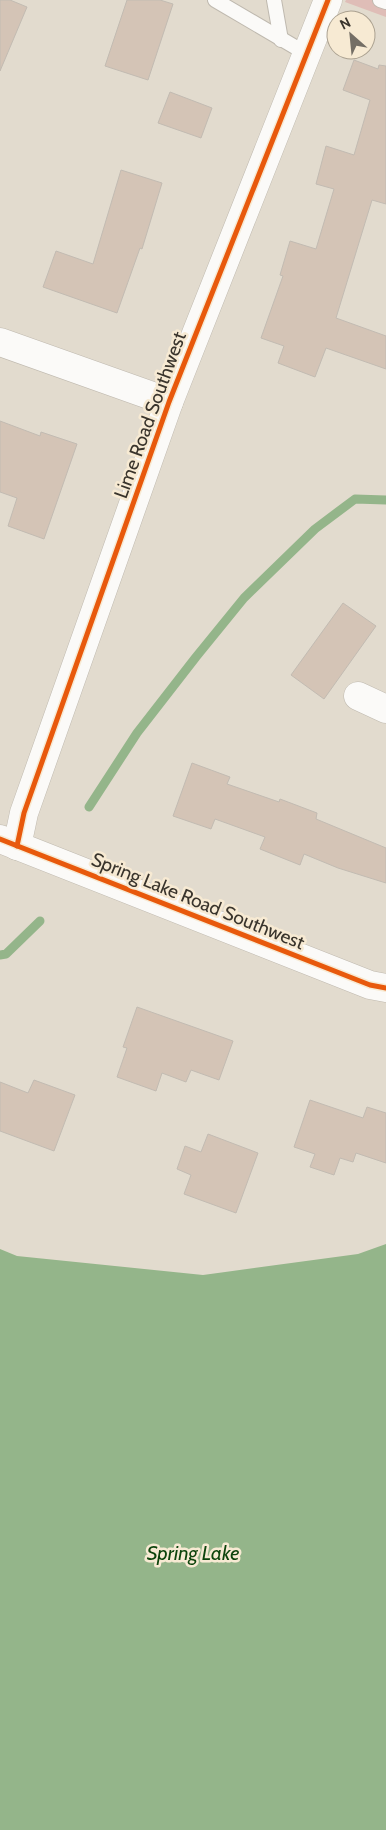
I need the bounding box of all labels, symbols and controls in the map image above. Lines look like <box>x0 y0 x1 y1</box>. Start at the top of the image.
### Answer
north arrow <box>326 10 376 60</box>
text: N <box>337 13 354 34</box>
street label: Lime Road Southwest <box>109 328 191 501</box>
street label: Spring Lake Road Southwest <box>88 848 309 955</box>
water label: Spring Lake <box>147 1541 239 1565</box>

